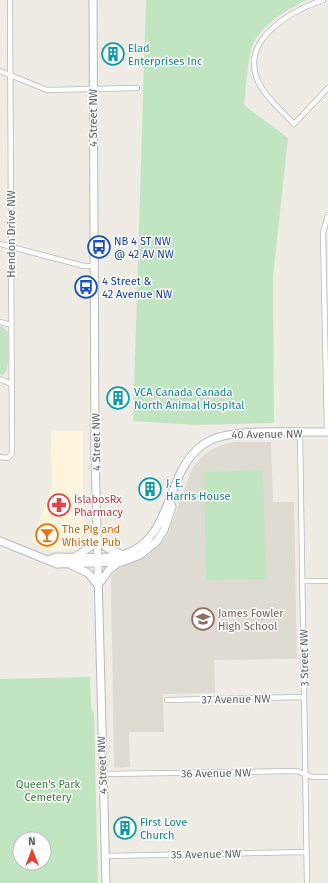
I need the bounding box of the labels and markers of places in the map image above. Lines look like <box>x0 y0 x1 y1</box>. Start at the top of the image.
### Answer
building icon: Elad Enterprises Inc <box>100 41 126 67</box>
place label: Elad Enterprises Inc <box>128 42 202 68</box>
bus stop icon: NB 4 ST NW @ 42 AV NW <box>86 234 112 260</box>
place label: NB 4 ST NW @ 42 AV NW <box>114 235 174 261</box>
bus stop icon: 4 Street & 42 Avenue NW <box>73 274 99 300</box>
place label: 4 Street & 42 Avenue NW <box>102 275 172 301</box>
building icon: VCA Canada Canada North Animal Hospital <box>105 385 131 411</box>
place label: VCA Canada Canada North Animal Hospital <box>134 386 244 412</box>
building icon: J. E. Harris House <box>137 476 163 502</box>
place label: J. E. Harris House <box>166 477 231 503</box>
pharmacy icon: IslabosRx Pharmacy <box>46 492 72 518</box>
place label: IslabosRx Pharmacy <box>74 493 124 519</box>
bar icon: The Pig and Whistle Pub <box>34 522 60 548</box>
place label: The Pig and Whistle Pub <box>62 523 121 549</box>
school or university icon: James Fowler High School <box>190 606 216 632</box>
place label: James Fowler High School <box>218 607 284 633</box>
building icon: First Love Church <box>112 815 138 841</box>
place label: First Love Church <box>140 816 187 842</box>

